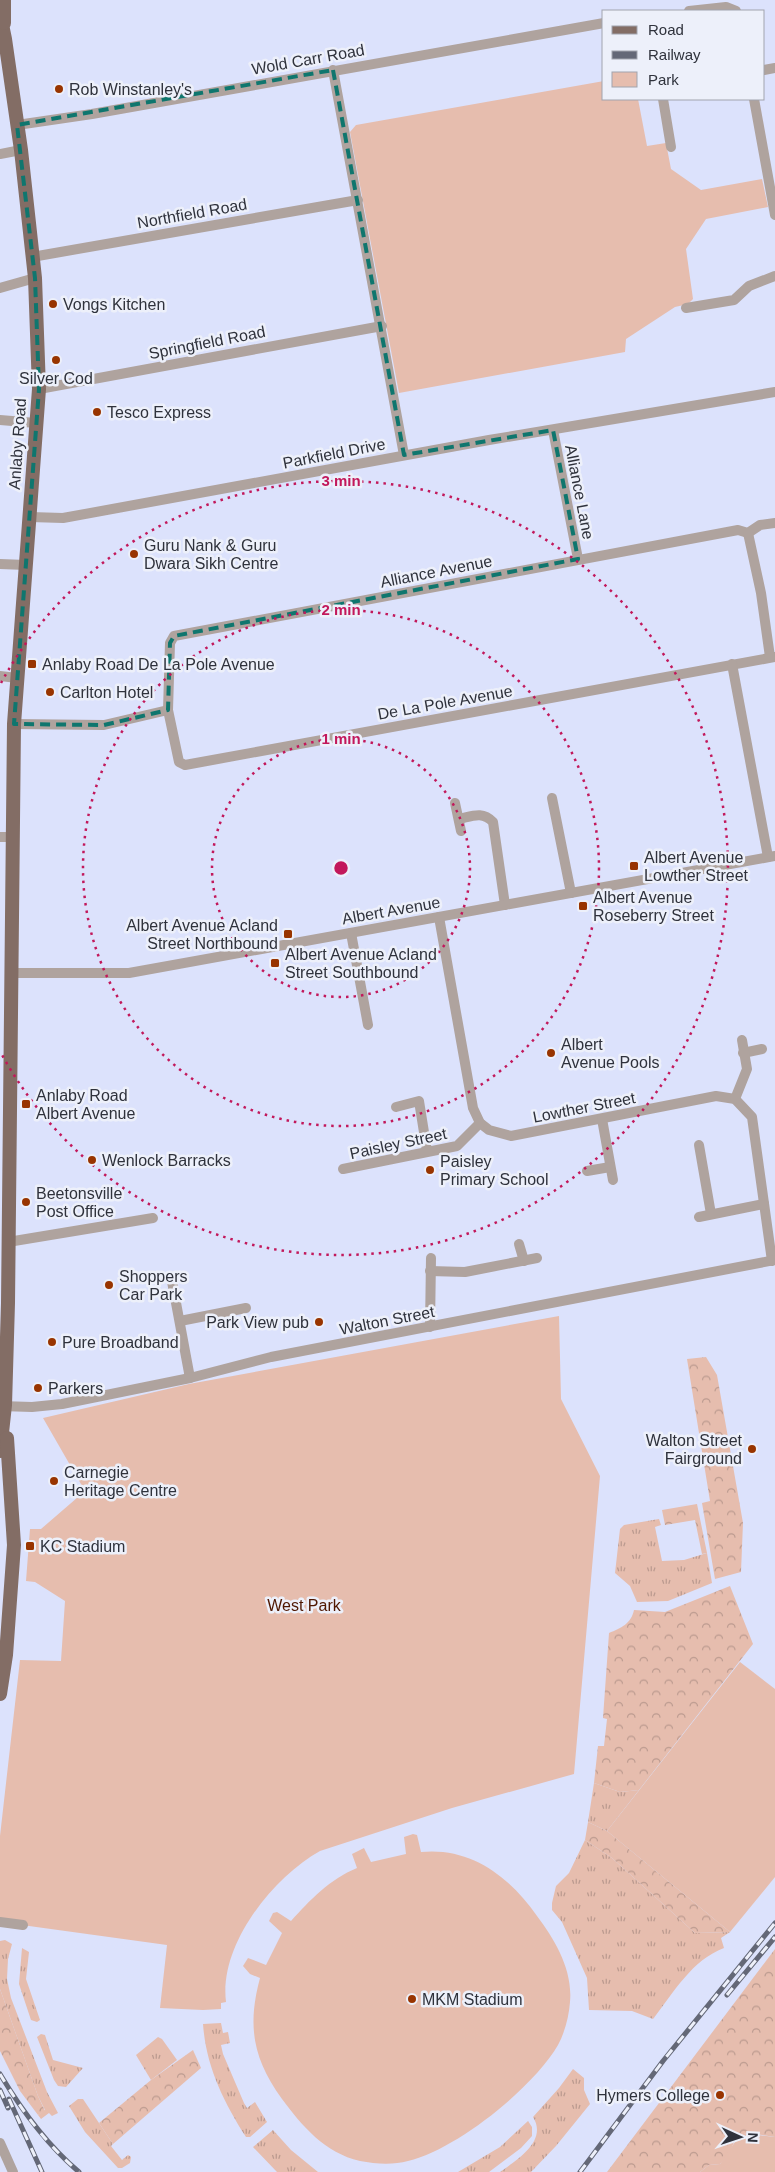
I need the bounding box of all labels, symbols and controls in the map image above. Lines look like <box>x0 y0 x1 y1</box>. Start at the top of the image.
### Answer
legend <box>602 10 765 100</box>
text: Road <box>648 21 684 38</box>
street label: Wold Carr Road <box>250 41 366 78</box>
text: Railway <box>648 46 701 63</box>
text: Park <box>648 71 679 88</box>
place label: Rob Winstanley's <box>69 81 192 98</box>
marker: Rob Winstanley's <box>53 83 65 95</box>
street label: Northfield Road <box>136 195 248 232</box>
place label: Vongs Kitchen <box>63 296 165 313</box>
marker: Vongs Kitchen <box>47 298 59 310</box>
street label: Springfield Road <box>147 323 267 362</box>
marker: Silver Cod <box>50 354 62 366</box>
place label: Silver Cod <box>19 370 93 387</box>
street label: Anlaby Road <box>6 398 29 490</box>
place label: Tesco Express <box>107 404 211 421</box>
marker: Tesco Express <box>91 406 103 418</box>
street label: Parkfield Drive <box>281 435 387 472</box>
street label: Alliance Lane <box>562 443 597 541</box>
text: 3 min <box>321 472 361 489</box>
place label: Guru Nank & Guru Dwara Sikh Centre <box>144 537 278 572</box>
marker: Guru Nank & Guru Dwara Sikh Centre <box>128 548 140 560</box>
street label: Alliance Avenue <box>379 552 494 591</box>
text: 2 min <box>321 601 361 618</box>
place label: Anlaby Road De La Pole Avenue <box>42 656 275 673</box>
marker: Anlaby Road De La Pole Avenue <box>26 658 38 670</box>
street label: De La Pole Avenue <box>376 682 514 723</box>
place label: Carlton Hotel <box>60 684 153 701</box>
marker: Carlton Hotel <box>44 686 56 698</box>
text: 1 min <box>321 730 361 747</box>
place label: Albert Avenue Lowther Street <box>644 849 749 884</box>
centre of rings <box>332 859 350 877</box>
marker: Albert Avenue Lowther Street <box>628 860 640 872</box>
place label: Albert Avenue Roseberry Street <box>593 889 714 924</box>
street label: Albert Avenue <box>341 893 442 927</box>
marker: Albert Avenue Roseberry Street <box>577 900 589 912</box>
place label: Albert Avenue Acland Street Northbound <box>126 917 278 952</box>
marker: Albert Avenue Acland Street Northbound <box>282 928 294 940</box>
place label: Albert Avenue Acland Street Southbound <box>285 946 437 981</box>
marker: Albert Avenue Acland Street Southbound <box>269 957 281 969</box>
place label: Albert Avenue Pools <box>561 1036 659 1071</box>
marker: Albert Avenue Pools <box>545 1047 557 1059</box>
place label: Anlaby Road Albert Avenue <box>36 1087 135 1122</box>
street label: Lowther Street <box>531 1089 637 1126</box>
marker: Anlaby Road Albert Avenue <box>20 1098 32 1110</box>
street label: Paisley Street <box>348 1125 449 1162</box>
place label: Wenlock Barracks <box>102 1152 231 1169</box>
place label: Paisley Primary School <box>440 1153 548 1188</box>
marker: Wenlock Barracks <box>86 1154 98 1166</box>
marker: Paisley Primary School <box>424 1164 436 1176</box>
place label: Beetonsville Post Office <box>36 1185 122 1220</box>
marker: Beetonsville Post Office <box>20 1196 32 1208</box>
place label: Shoppers Car Park <box>119 1268 188 1303</box>
marker: Shoppers Car Park <box>103 1279 115 1291</box>
street label: Walton Street <box>338 1303 437 1338</box>
place label: Park View pub <box>206 1314 309 1331</box>
marker: Park View pub <box>313 1316 325 1328</box>
place label: Pure Broadband <box>62 1334 179 1351</box>
marker: Pure Broadband <box>46 1336 58 1348</box>
place label: Parkers <box>48 1380 103 1397</box>
marker: Parkers <box>32 1382 44 1394</box>
place label: Walton Street Fairground <box>646 1432 743 1467</box>
marker: Walton Street Fairground <box>746 1443 758 1455</box>
place label: Carnegie Heritage Centre <box>64 1464 177 1499</box>
marker: Carnegie Heritage Centre <box>48 1475 60 1487</box>
place label: KC Stadium <box>40 1538 125 1555</box>
marker: KC Stadium <box>24 1540 36 1552</box>
park label: West Park <box>267 1597 342 1614</box>
place label: MKM Stadium <box>422 1991 522 2008</box>
marker: MKM Stadium <box>406 1993 418 2005</box>
place label: Hymers College <box>596 2087 710 2104</box>
marker: Hymers College <box>714 2089 726 2101</box>
north arrow <box>715 2112 765 2162</box>
text: N <box>745 2132 761 2143</box>

